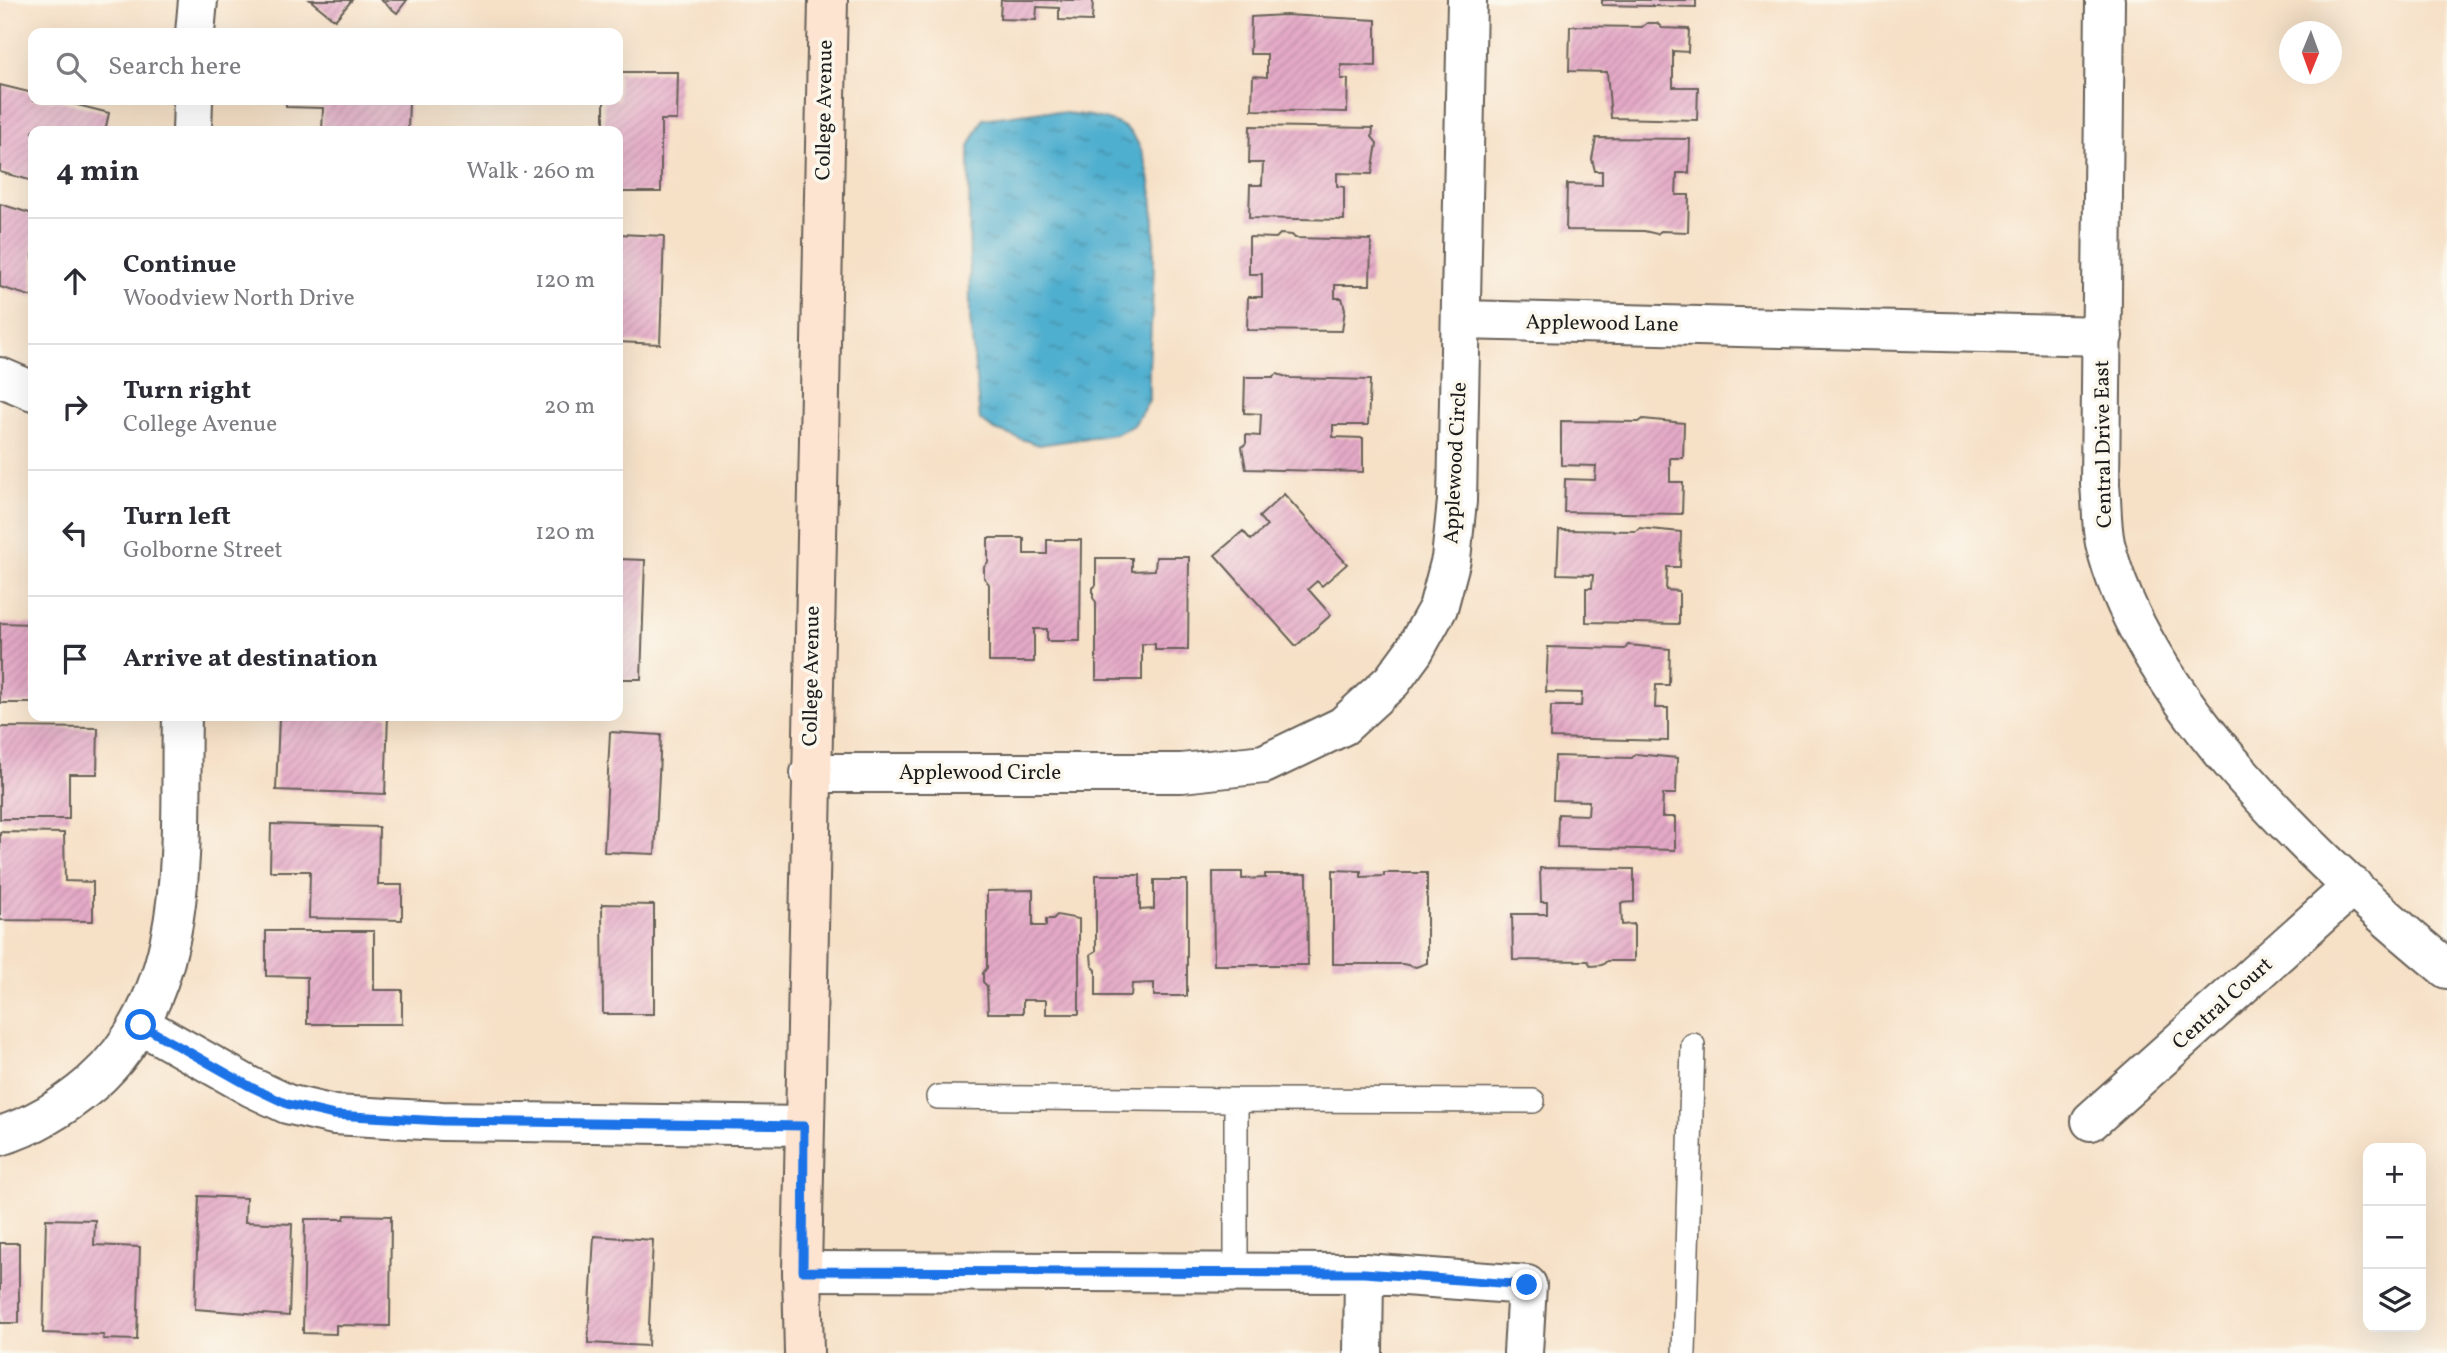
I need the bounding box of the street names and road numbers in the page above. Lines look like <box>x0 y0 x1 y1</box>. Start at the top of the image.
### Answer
street label: College Avenue <box>809 39 841 181</box>
street label: Applewood Lane <box>1525 308 1679 340</box>
street label: Central Drive East <box>2088 360 2120 528</box>
street label: Applewood Circle <box>1437 381 1475 545</box>
street label: College Avenue <box>796 605 828 747</box>
street label: Applewood Circle <box>899 759 1061 788</box>
street label: Central Court <box>2166 951 2280 1057</box>

